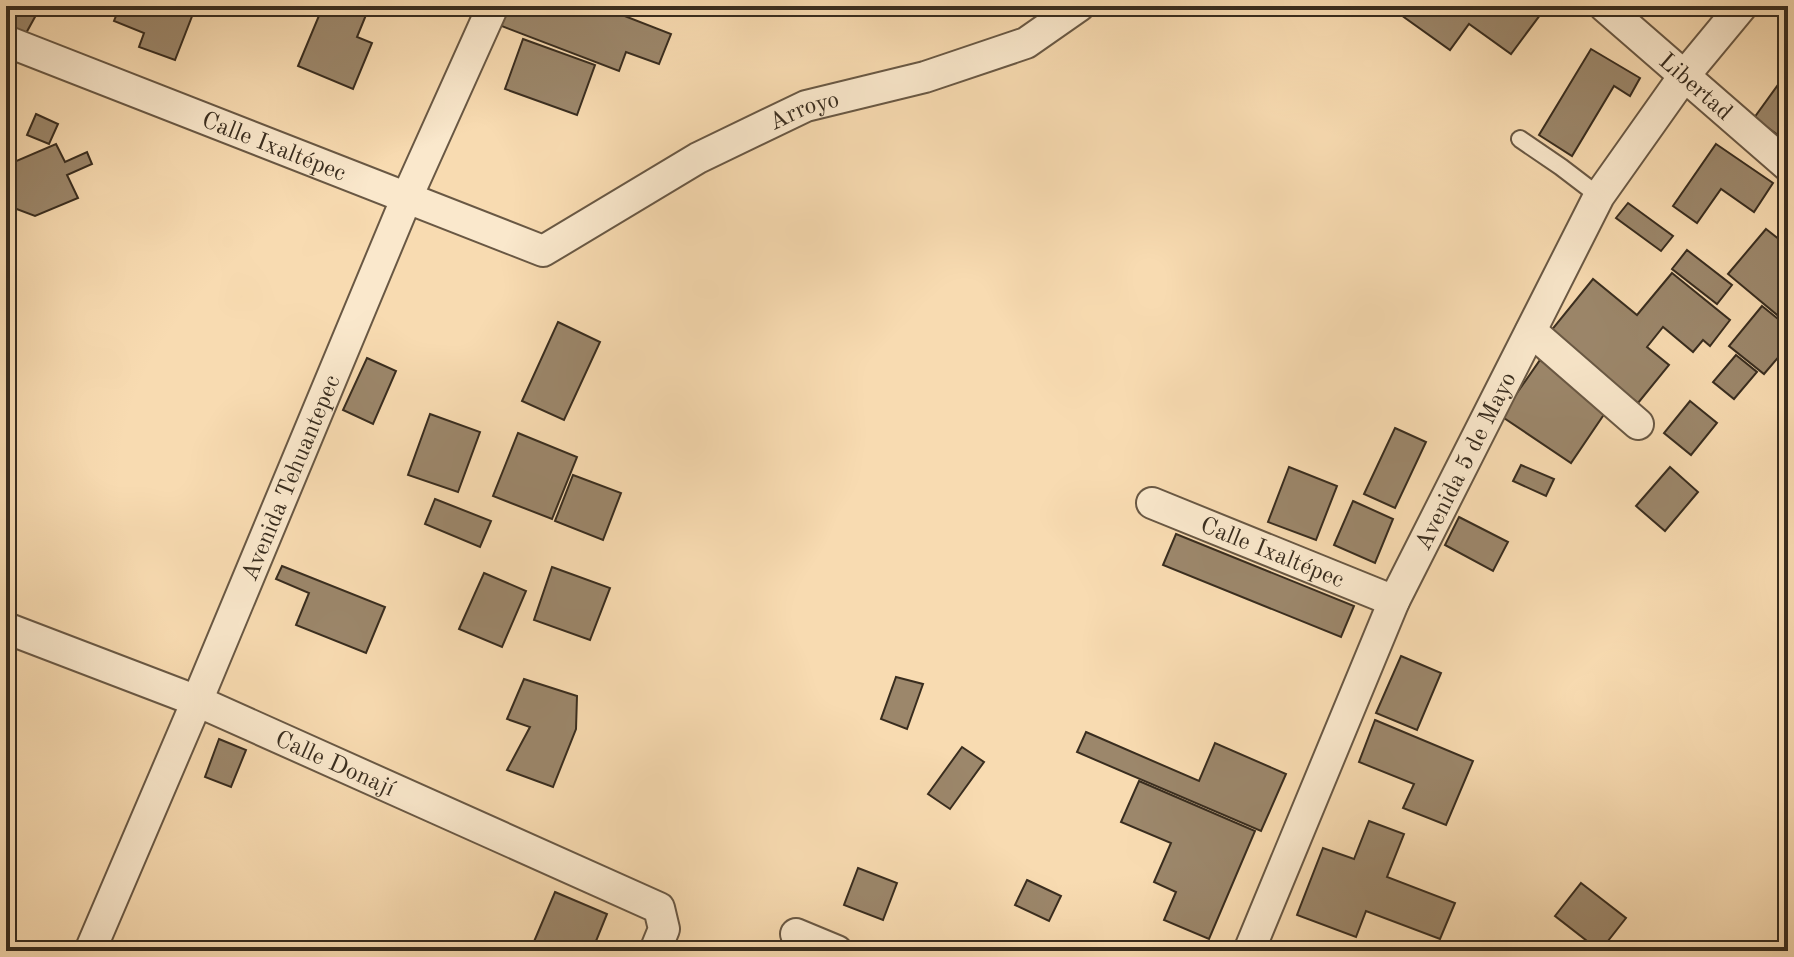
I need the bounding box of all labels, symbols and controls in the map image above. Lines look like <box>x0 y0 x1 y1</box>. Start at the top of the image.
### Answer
street label: Libertad <box>1653 49 1736 126</box>
street label: Arroyo <box>766 88 842 136</box>
street label: Calle Ixaltépec <box>198 109 349 187</box>
street label: Avenida 5 de Mayo <box>1412 369 1522 555</box>
street label: Avenida Tehuantepec <box>238 372 345 585</box>
street label: Calle Ixaltépec <box>1197 514 1347 593</box>
street label: Calle Donají <box>271 728 398 802</box>

